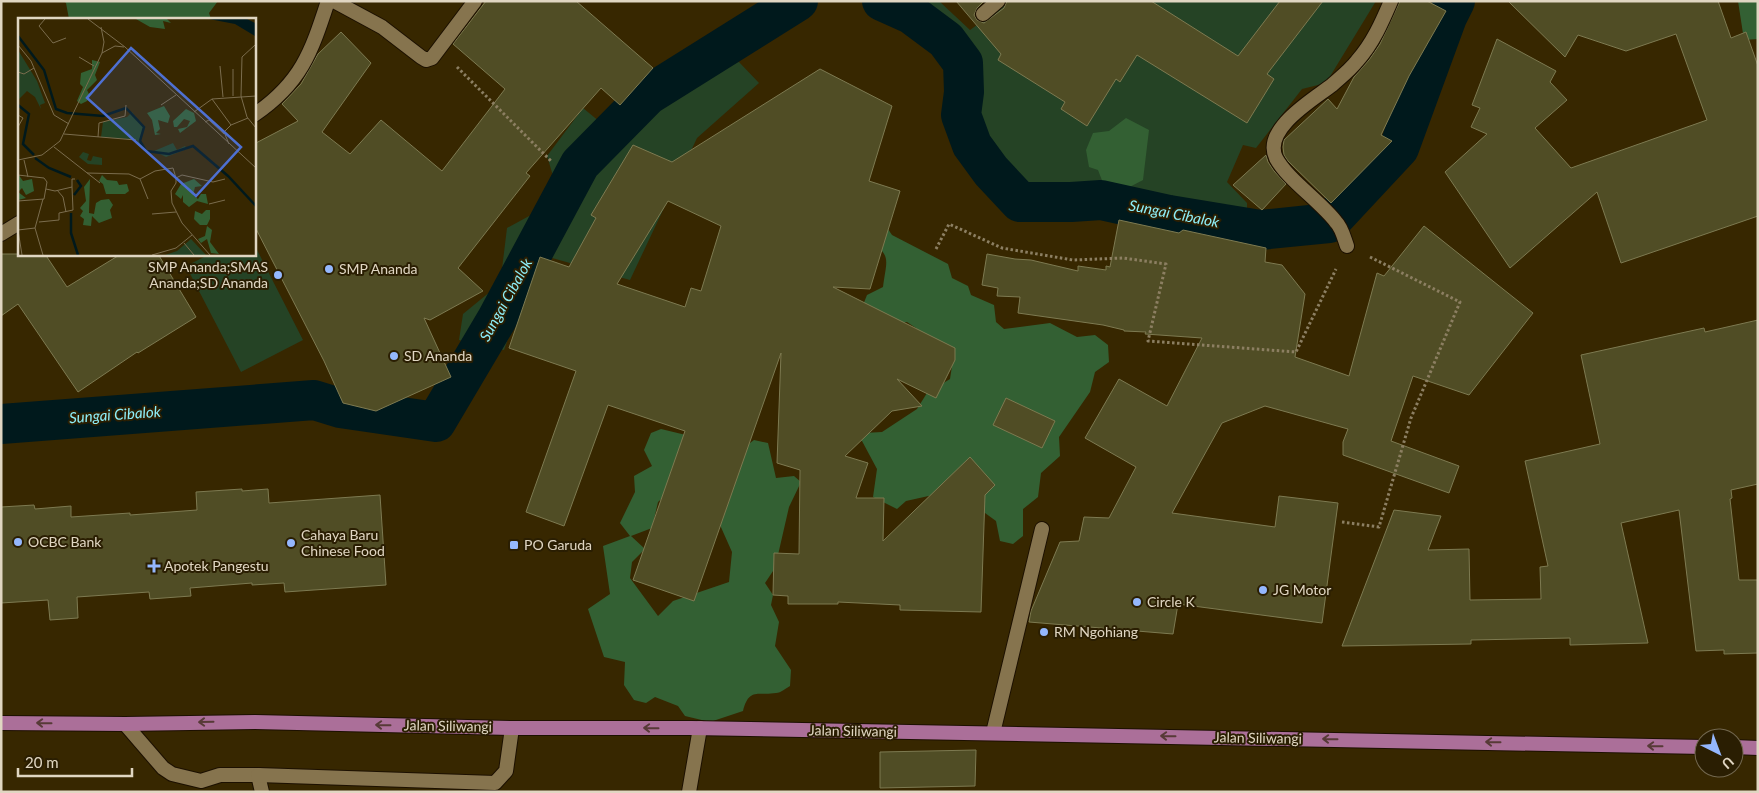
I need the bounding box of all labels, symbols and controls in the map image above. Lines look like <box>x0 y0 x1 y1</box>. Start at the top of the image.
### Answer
inset map <box>18 18 255 255</box>
water label: Sungai Cibalok <box>1127 195 1222 231</box>
water label: Sungai Cibalok <box>475 254 536 344</box>
place label: SMP Ananda;SMAS Ananda;SD Ananda <box>148 258 268 291</box>
place label: SMP Ananda <box>339 260 418 277</box>
marker: SMP Ananda <box>323 263 335 275</box>
marker: SMP Ananda;SMAS Ananda;SD Ananda <box>272 269 284 281</box>
place label: SD Ananda <box>404 347 472 364</box>
marker: SD Ananda <box>388 350 400 362</box>
water label: Sungai Cibalok <box>69 402 162 426</box>
place label: Cahaya Baru Chinese Food <box>301 526 385 559</box>
place label: OCBC Bank <box>28 533 102 550</box>
marker: OCBC Bank <box>12 536 24 548</box>
place label: PO Garuda <box>524 536 592 553</box>
marker: Cahaya Baru Chinese Food <box>285 537 297 549</box>
marker: PO Garuda <box>508 539 520 551</box>
place label: Apotek Pangestu <box>164 557 269 574</box>
marker: Apotek Pangestu <box>148 560 160 572</box>
place label: JG Motor <box>1273 581 1331 598</box>
marker: JG Motor <box>1257 584 1269 596</box>
place label: Circle K <box>1147 593 1195 610</box>
marker: Circle K <box>1131 596 1143 608</box>
place label: RM Ngohiang <box>1054 623 1138 640</box>
marker: RM Ngohiang <box>1038 626 1050 638</box>
street label: Jalan Siliwangi <box>404 716 492 735</box>
one-way arrow <box>36 718 52 728</box>
one-way arrow <box>199 718 215 727</box>
one-way arrow <box>376 720 392 729</box>
street label: Jalan Siliwangi <box>809 721 897 740</box>
one-way arrow <box>643 723 660 733</box>
street label: Jalan Siliwangi <box>1214 728 1302 747</box>
north arrow <box>1694 728 1744 778</box>
one-way arrow <box>1160 732 1176 741</box>
one-way arrow <box>1323 735 1339 744</box>
one-way arrow <box>1485 737 1502 747</box>
one-way arrow <box>1648 741 1664 750</box>
scale bar <box>18 746 131 778</box>
text: 20 m <box>25 753 59 771</box>
text: U <box>1718 753 1738 773</box>

